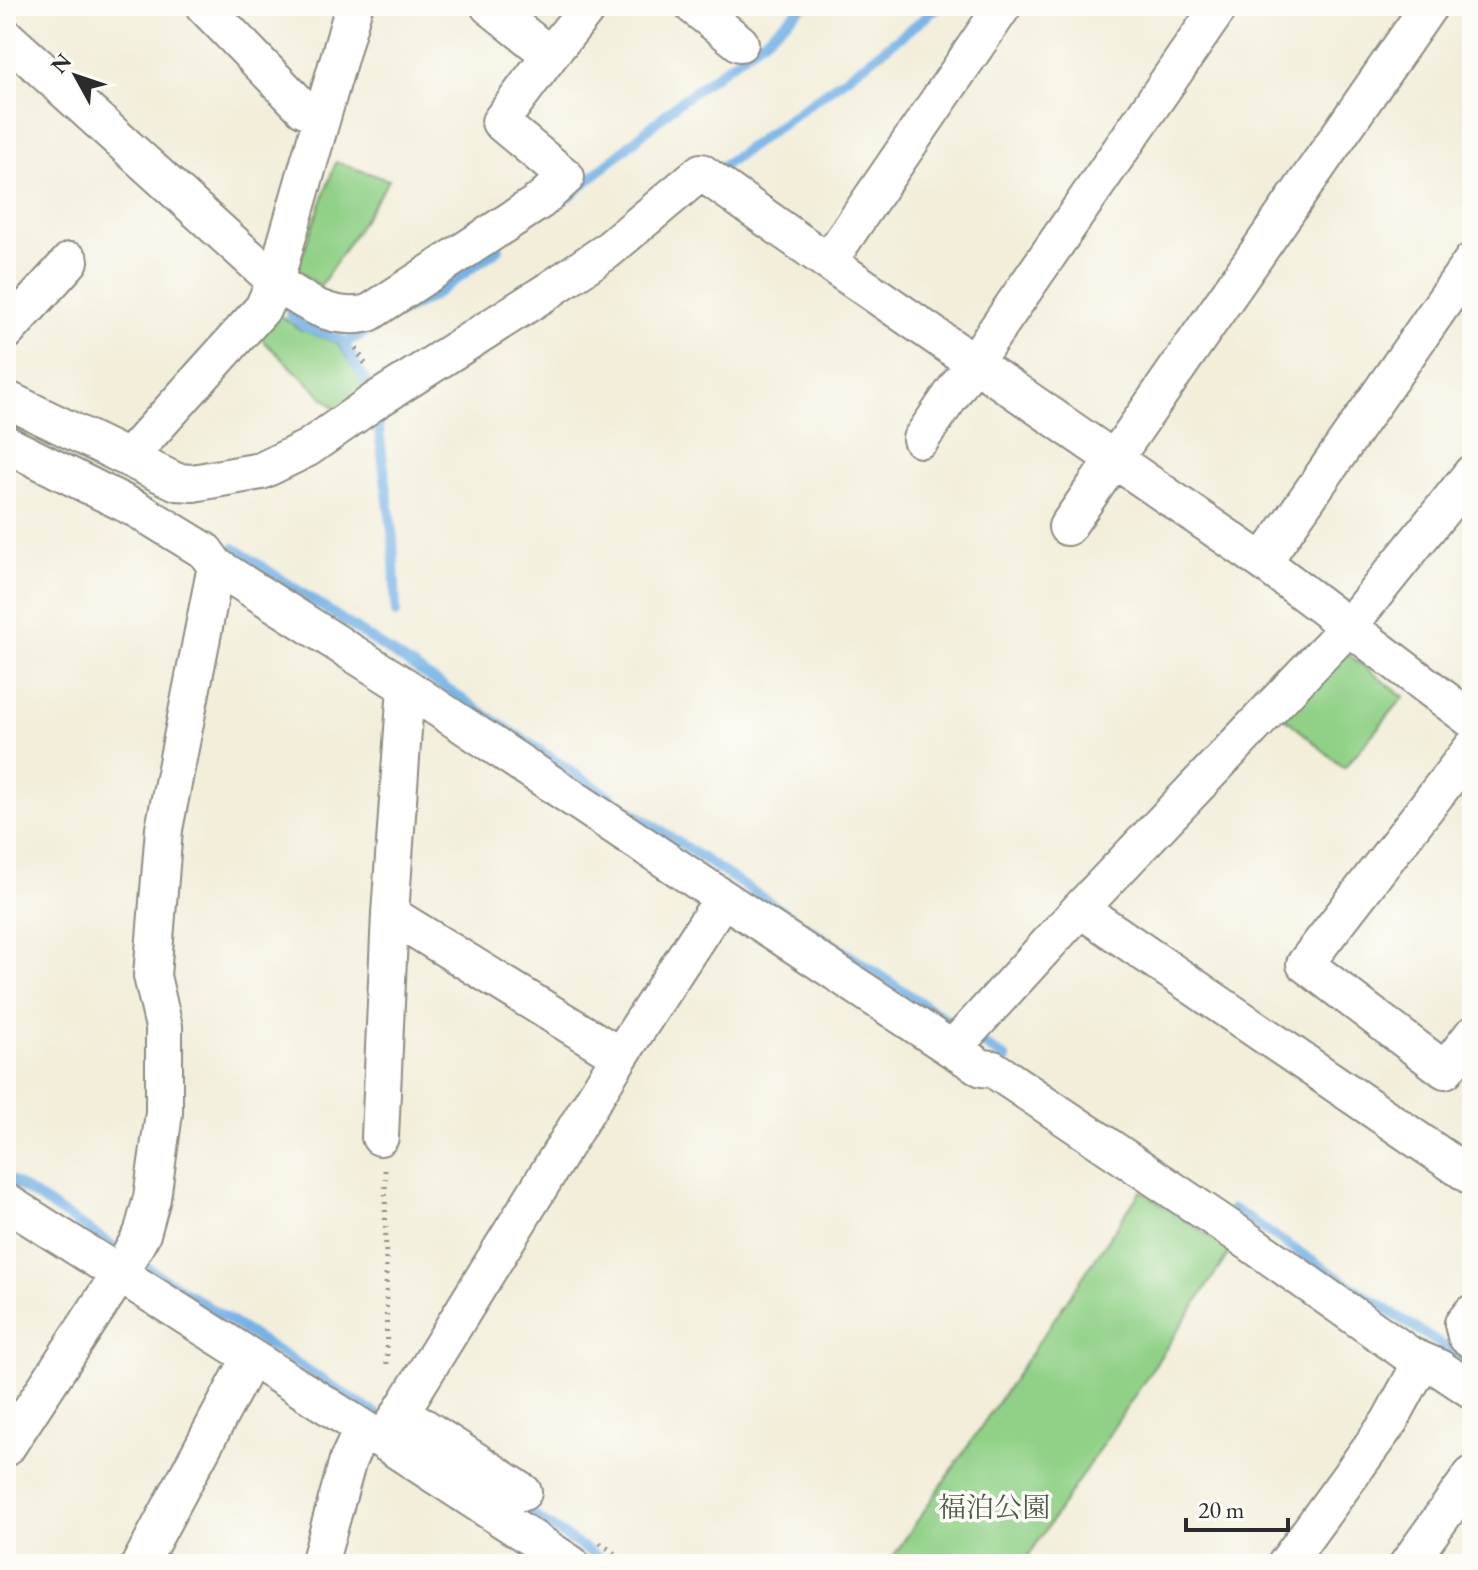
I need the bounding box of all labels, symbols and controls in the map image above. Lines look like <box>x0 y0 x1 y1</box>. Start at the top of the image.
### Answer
north arrow <box>36 36 116 116</box>
text: N <box>44 47 78 80</box>
scale bar <box>1186 1482 1288 1532</box>
park label: 福泊公園 <box>938 1489 1050 1525</box>
text: 20 m <box>1198 1494 1245 1525</box>

